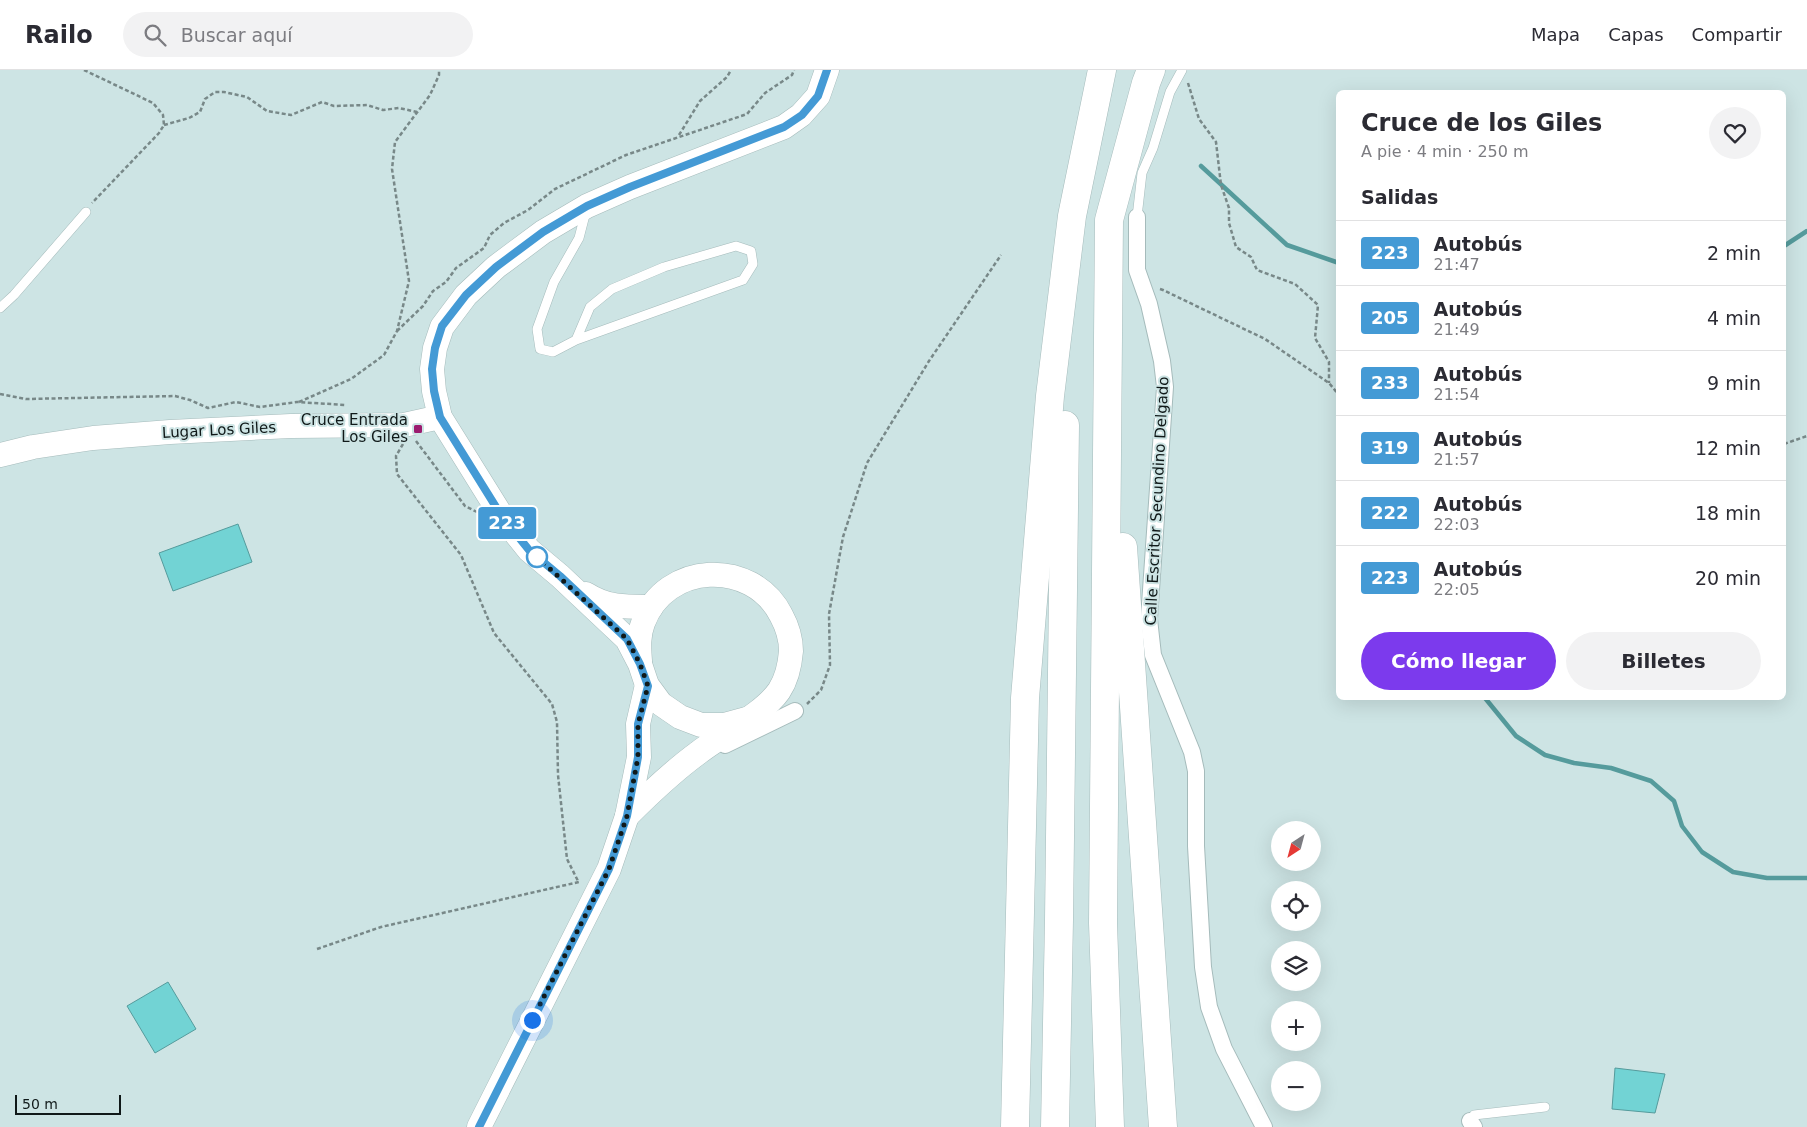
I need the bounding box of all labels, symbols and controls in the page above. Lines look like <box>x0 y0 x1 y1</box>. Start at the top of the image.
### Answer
search box <box>123 12 473 57</box>
text: Railo <box>25 21 93 49</box>
icon: search <box>141 21 169 49</box>
text: Buscar aquí <box>181 24 293 46</box>
text: Mapa <box>1531 24 1580 45</box>
text: Capas <box>1608 24 1664 45</box>
text: Compartir <box>1692 24 1782 45</box>
button: heart <box>1709 107 1761 159</box>
text: Cruce de los Giles <box>1361 109 1602 137</box>
text: A pie · 4 min · 250 m <box>1361 142 1529 161</box>
text: Salidas <box>1361 186 1438 208</box>
text: Autobús <box>1434 233 1522 255</box>
text: 223 <box>1371 242 1409 263</box>
text: 2 min <box>1707 242 1761 264</box>
text: 21:47 <box>1434 255 1480 274</box>
text: Autobús <box>1434 298 1522 320</box>
text: 205 <box>1371 307 1409 328</box>
text: 4 min <box>1707 307 1761 329</box>
text: 21:49 <box>1434 320 1480 339</box>
text: Autobús <box>1434 363 1522 385</box>
text: 233 <box>1371 372 1409 393</box>
text: 9 min <box>1707 372 1761 394</box>
street label: Calle Escritor Secundino Delgado <box>1141 376 1173 626</box>
text: 21:54 <box>1434 385 1480 404</box>
place label: Cruce Entrada Los Giles <box>301 411 408 446</box>
street label: Lugar Los Giles <box>162 418 277 442</box>
marker: Cruce Entrada Los Giles <box>412 423 424 435</box>
text: Autobús <box>1434 428 1522 450</box>
text: 319 <box>1371 437 1409 458</box>
text: 12 min <box>1695 437 1761 459</box>
text: 21:57 <box>1434 450 1480 469</box>
text: Autobús <box>1434 493 1522 515</box>
text: 222 <box>1371 502 1409 523</box>
text: 18 min <box>1695 502 1761 524</box>
line badge: 223 <box>478 507 536 539</box>
text: 223 <box>488 512 526 533</box>
text: 22:03 <box>1434 515 1480 534</box>
unlabelled marker <box>526 546 548 568</box>
text: Autobús <box>1434 558 1522 580</box>
text: 223 <box>1371 567 1409 588</box>
text: 20 min <box>1695 567 1761 589</box>
text: 22:05 <box>1434 580 1480 599</box>
button: Cómo llegar <box>1361 632 1556 690</box>
button: Billetes <box>1566 632 1761 690</box>
north arrow <box>1271 821 1321 871</box>
map controls <box>1271 821 1321 1111</box>
button: locate <box>1271 881 1321 931</box>
button: layers <box>1271 941 1321 991</box>
button: + <box>1271 1001 1321 1051</box>
your location <box>520 1008 545 1033</box>
button: − <box>1271 1061 1321 1111</box>
scale bar <box>15 1092 121 1115</box>
text: 50 m <box>22 1096 58 1112</box>

